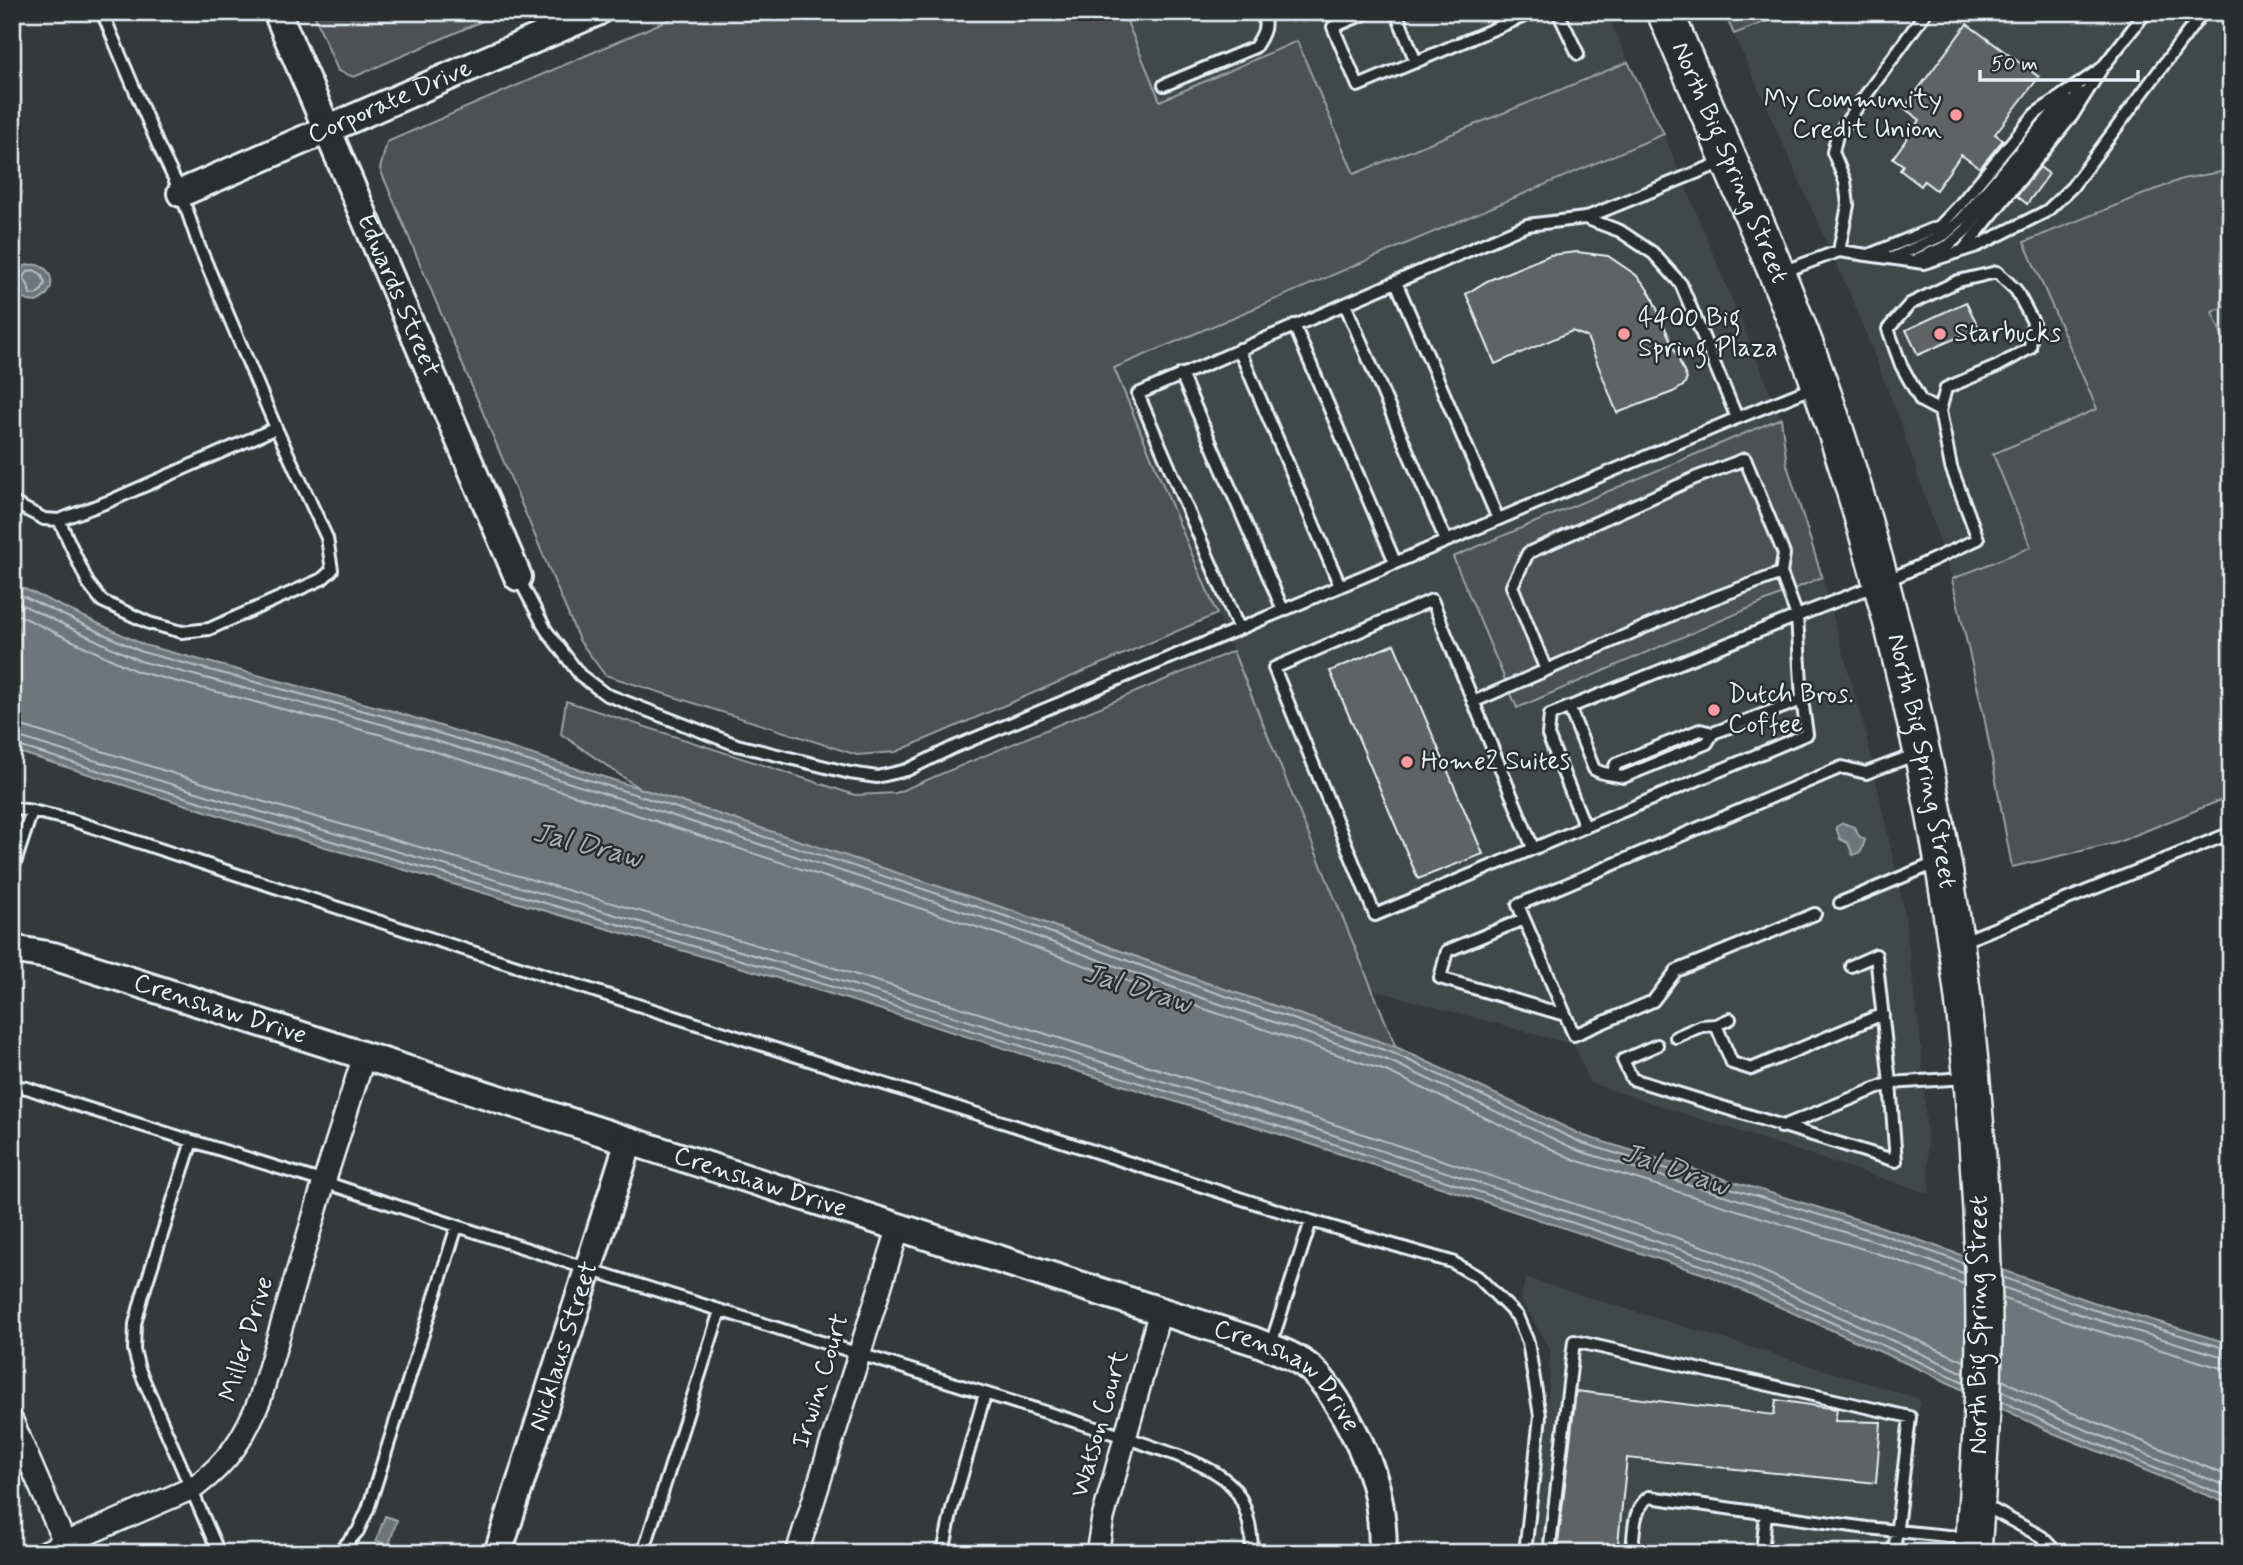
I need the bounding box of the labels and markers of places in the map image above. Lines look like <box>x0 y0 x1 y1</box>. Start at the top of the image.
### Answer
place label: My Community Credit Union <box>1764 83 1942 147</box>
marker: My Community Credit Union <box>1948 107 1964 123</box>
place label: 4400 Big Spring Plaza <box>1638 302 1778 369</box>
place label: Starbucks <box>1954 317 2061 351</box>
marker: 4400 Big Spring Plaza <box>1616 326 1632 342</box>
marker: Starbucks <box>1932 326 1948 342</box>
place label: Dutch Bros. Coffee <box>1728 678 1854 742</box>
marker: Dutch Bros. Coffee <box>1706 702 1722 718</box>
place label: Home2 Suites <box>1421 745 1570 779</box>
marker: Home2 Suites <box>1399 754 1415 770</box>

